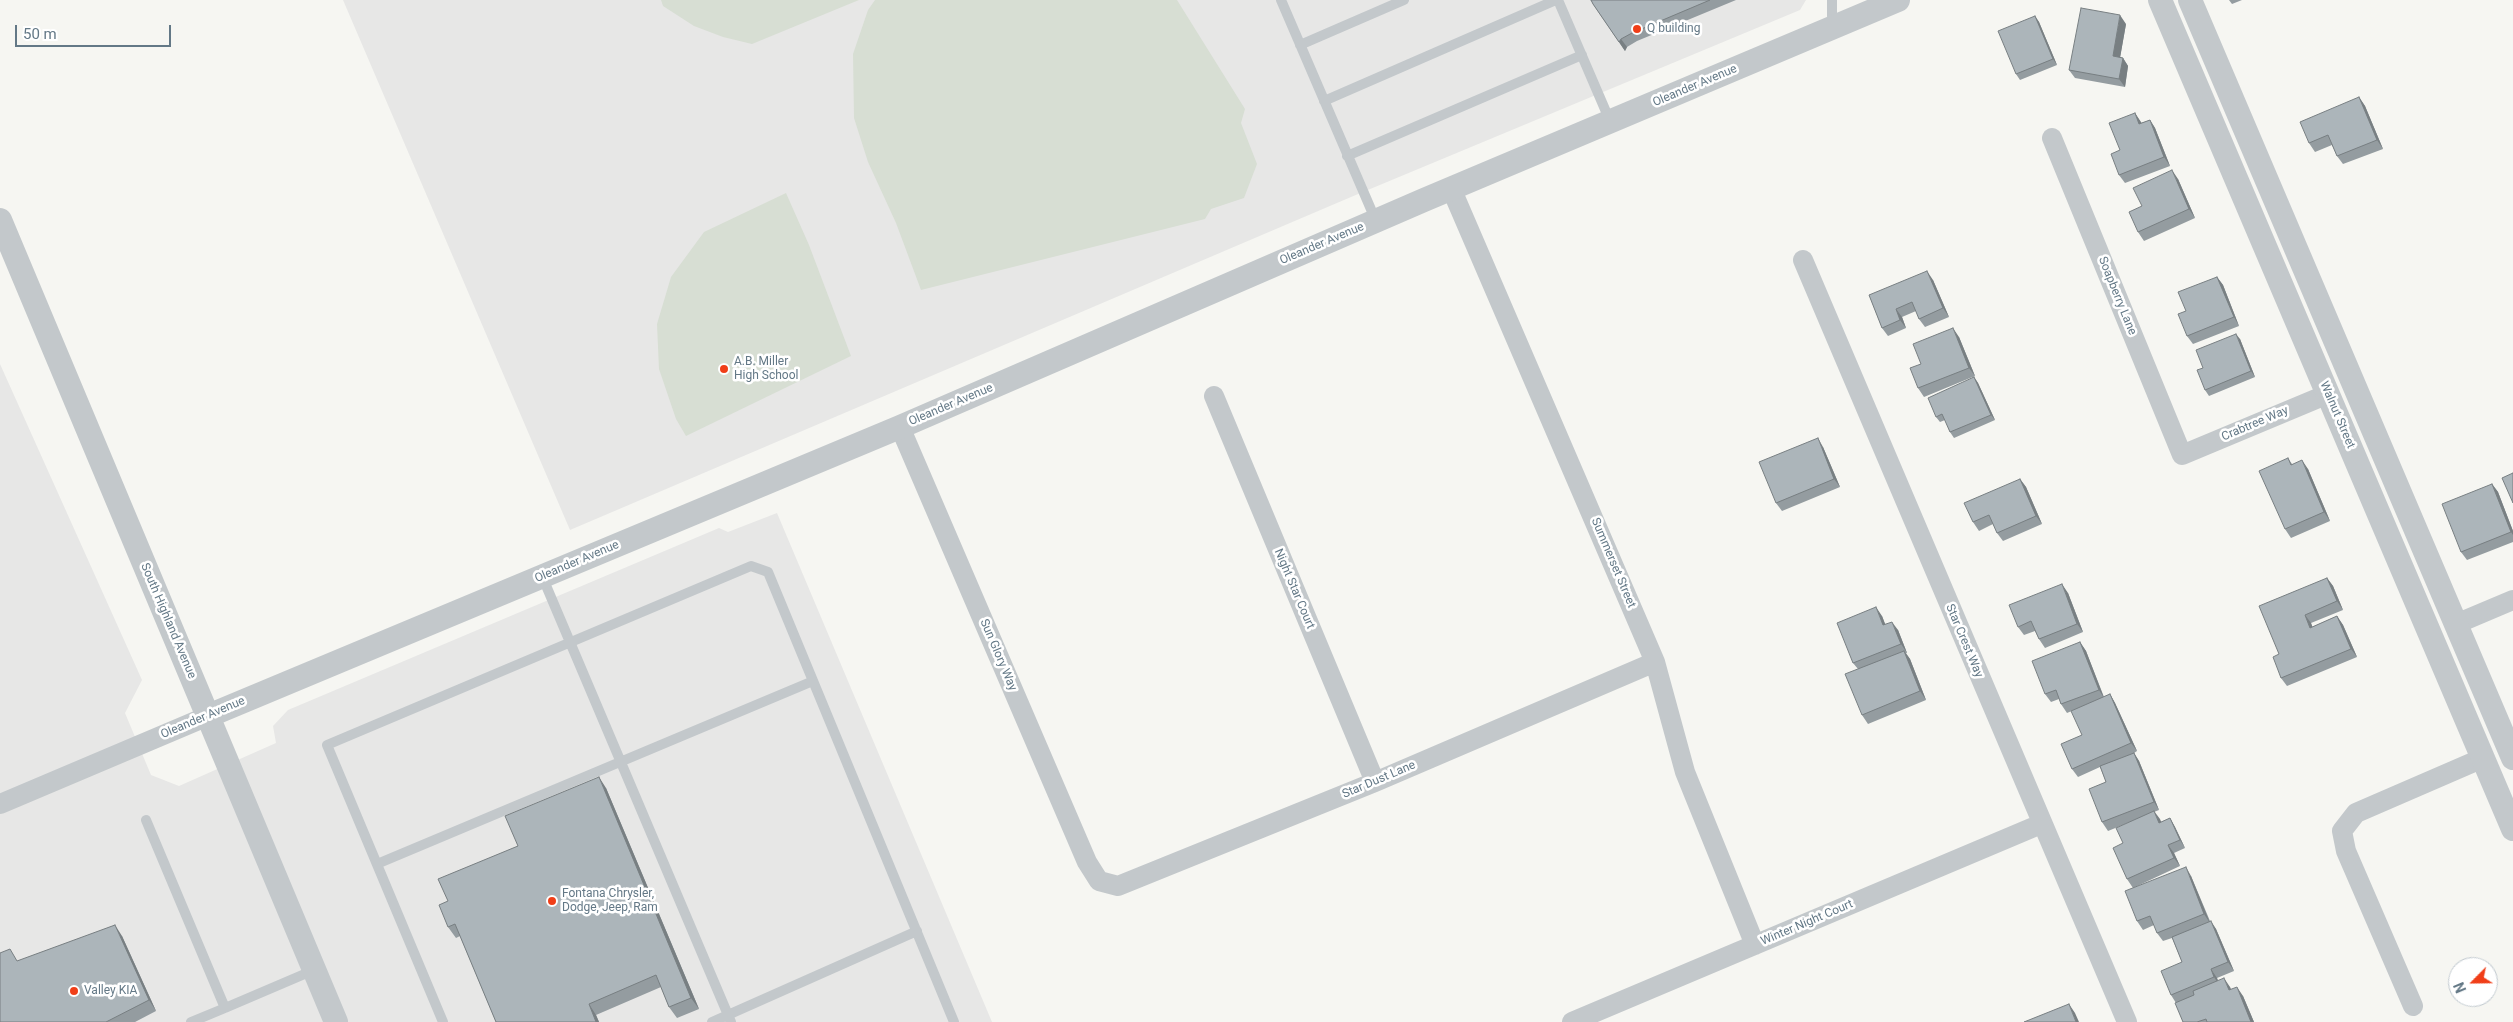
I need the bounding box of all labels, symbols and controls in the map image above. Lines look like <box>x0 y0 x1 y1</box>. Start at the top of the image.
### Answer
scale bar <box>18 15 174 47</box>
place label: Q building <box>1647 22 1700 36</box>
marker: Q building <box>1631 23 1643 35</box>
text: 50 m <box>23 25 57 43</box>
street label: Oleander Avenue <box>1651 62 1739 110</box>
street label: Oleander Avenue <box>1278 220 1366 268</box>
street label: Soapberry Lane <box>2095 255 2139 337</box>
place label: A.B. Miller High School <box>734 355 798 383</box>
marker: A.B. Miller High School <box>718 363 730 375</box>
street label: Walnut Street <box>2316 379 2358 451</box>
street label: Oleander Avenue <box>907 381 995 429</box>
street label: Crabtree Way <box>2219 403 2291 445</box>
street label: Summerset Street <box>1588 516 1638 610</box>
street label: Oleander Avenue <box>533 538 621 586</box>
street label: Night Star Court <box>1271 547 1317 631</box>
street label: South Highland Avenue <box>137 561 199 681</box>
street label: Star Crest Way <box>1942 602 1986 680</box>
street label: Sun Glory Way <box>976 617 1020 693</box>
street label: Oleander Avenue <box>159 694 247 742</box>
street label: Star Dust Lane <box>1340 758 1418 802</box>
place label: Fontana Chrysler, Dodge, Jeep, Ram <box>562 887 658 915</box>
marker: Fontana Chrysler, Dodge, Jeep, Ram <box>546 895 558 907</box>
street label: Winter Night Court <box>1759 897 1855 949</box>
north arrow <box>2448 957 2498 1007</box>
text: N <box>2451 980 2469 995</box>
place label: Valley KIA <box>84 984 137 998</box>
marker: Valley KIA <box>68 985 80 997</box>

